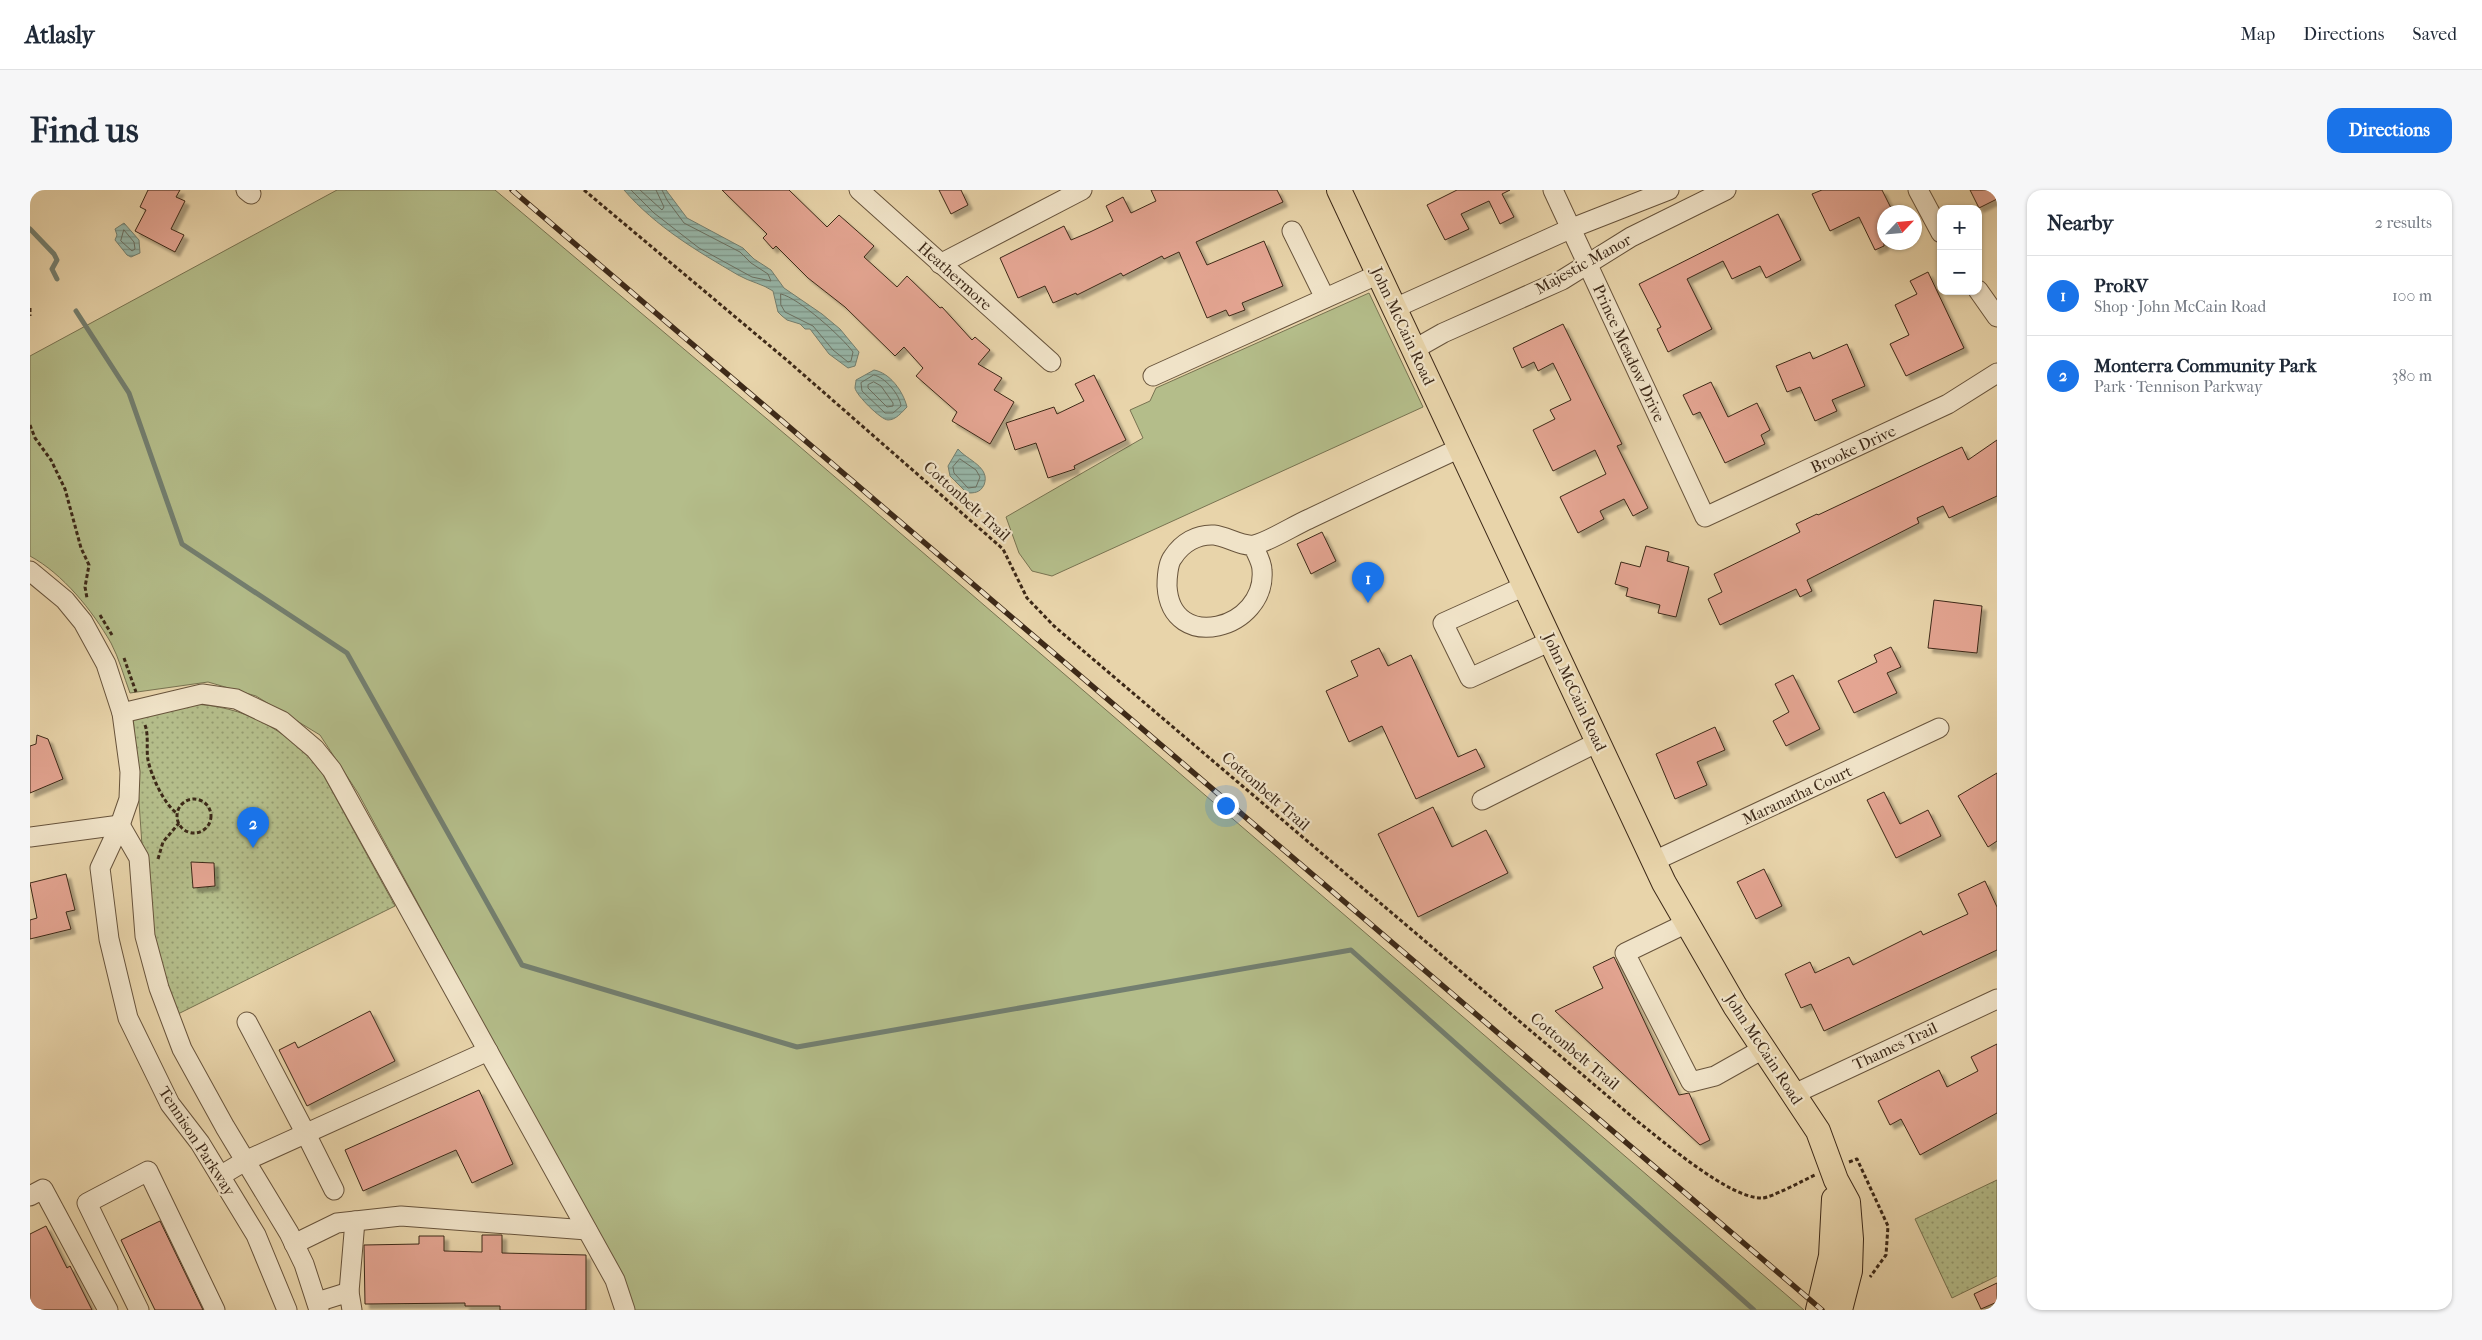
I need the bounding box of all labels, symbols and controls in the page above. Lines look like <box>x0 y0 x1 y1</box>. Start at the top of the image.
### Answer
text: Atlasly <box>25 21 94 49</box>
text: Map <box>2241 24 2275 45</box>
text: Directions <box>2303 24 2384 45</box>
text: Saved <box>2412 24 2457 45</box>
button: Directions <box>2327 108 2452 153</box>
text: Find us <box>30 110 139 151</box>
north arrow <box>1877 205 1922 250</box>
map controls <box>1937 205 1982 295</box>
button: + <box>1937 205 1982 250</box>
text: Nearby <box>2047 211 2113 235</box>
text: 2 results <box>2375 213 2432 232</box>
street label: Majestic Manor <box>1532 230 1634 298</box>
street label: Heathermore <box>914 238 996 314</box>
button: − <box>1937 250 1982 295</box>
street label: John McCain Road <box>1366 262 1439 388</box>
text: ProRV <box>2094 275 2148 297</box>
street label: Prince Meadow Drive <box>1589 281 1669 425</box>
text: 1 <box>2060 286 2066 305</box>
text: 100 m <box>2392 286 2432 305</box>
text: Shop · John McCain Road <box>2094 297 2266 316</box>
text: Monterra Community Park <box>2094 355 2317 377</box>
text: 2 <box>2059 366 2067 385</box>
text: 380 m <box>2392 366 2432 385</box>
text: Park · Tennison Parkway <box>2094 377 2262 396</box>
street label: Brooke Drive <box>1807 421 1899 477</box>
street label: Cottonbelt Trail <box>920 457 1015 545</box>
pin: 1 <box>1352 562 1384 603</box>
street label: John McCain Road <box>1538 628 1611 754</box>
street label: Cottonbelt Trail <box>1218 748 1314 835</box>
street label: Maranatha Court <box>1739 761 1855 829</box>
your location <box>1213 793 1239 819</box>
pin: 2 <box>237 807 269 848</box>
street label: John McCain Road <box>1720 988 1807 1108</box>
street label: Cottonbelt Trail <box>1527 1008 1624 1094</box>
street label: Thames Trail <box>1850 1018 1941 1074</box>
street label: Tennison Parkway <box>155 1083 240 1200</box>

